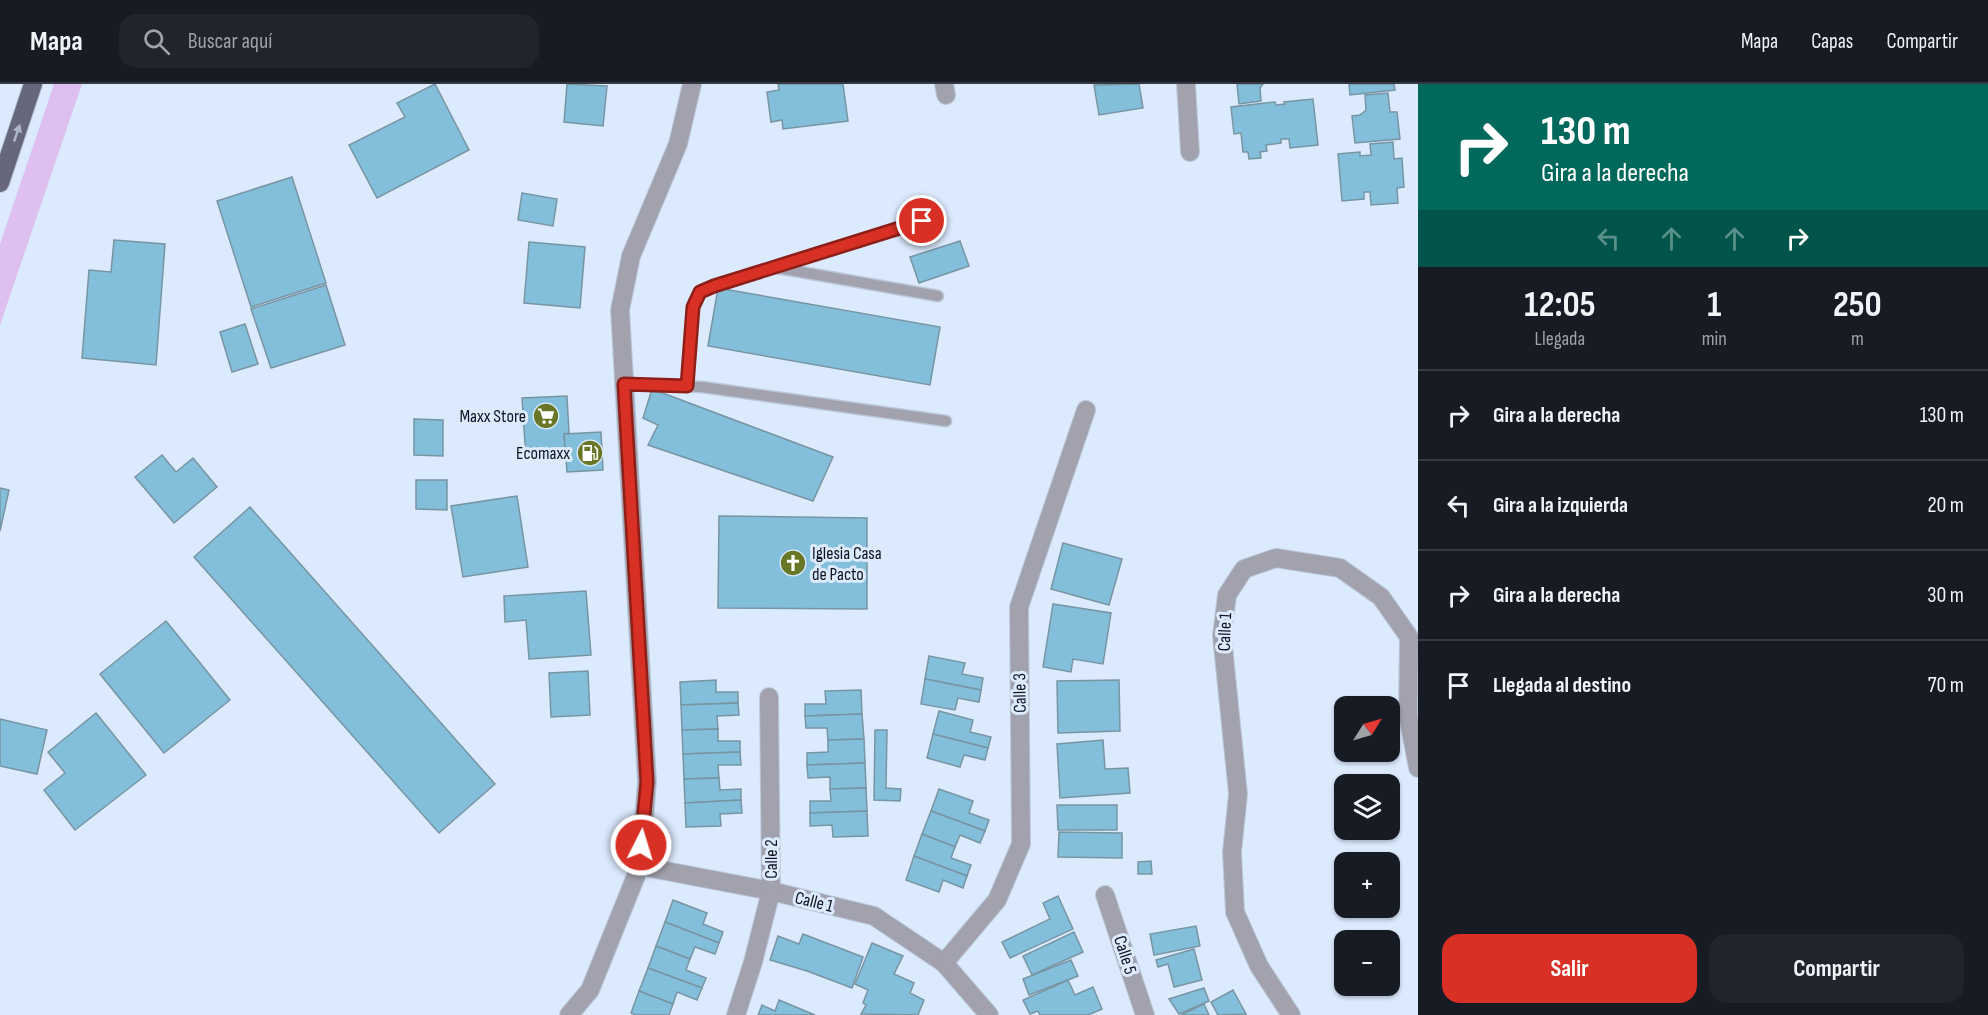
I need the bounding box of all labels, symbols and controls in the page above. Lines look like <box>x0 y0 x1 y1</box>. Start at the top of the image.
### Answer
search box <box>119 14 539 68</box>
text: Mapa <box>30 25 83 58</box>
icon: search <box>140 25 173 58</box>
text: Buscar aquí <box>188 28 272 55</box>
text: Mapa <box>1741 29 1778 54</box>
text: Capas <box>1811 29 1853 54</box>
text: Compartir <box>1886 29 1958 54</box>
text: 130 m <box>1541 106 1631 157</box>
icon: right <box>1442 108 1520 186</box>
one-way arrow <box>12 124 22 142</box>
text: Gira a la derecha <box>1541 157 1689 189</box>
pin <box>896 195 947 246</box>
icon: arrive <box>905 204 938 237</box>
icon: left <box>1592 222 1625 255</box>
icon: ahead <box>1655 222 1688 255</box>
icon: ahead <box>1718 222 1751 255</box>
icon: right <box>1781 222 1814 255</box>
text: 12:05 <box>1524 284 1596 327</box>
text: 1 <box>1707 284 1721 327</box>
text: 250 <box>1833 284 1882 327</box>
text: Llegada <box>1535 327 1585 351</box>
text: min <box>1702 327 1727 351</box>
text: m <box>1851 327 1864 351</box>
icon: right <box>1442 399 1475 432</box>
supermarket icon: Maxx Store <box>531 401 561 431</box>
text: Gira a la derecha <box>1493 402 1620 429</box>
text: 130 m <box>1920 402 1964 429</box>
place label: Maxx Store <box>459 406 526 427</box>
fuel station icon: Ecomaxx <box>575 438 605 468</box>
place label: Ecomaxx <box>516 443 570 464</box>
icon: left <box>1442 489 1475 522</box>
text: Gira a la izquierda <box>1493 492 1628 519</box>
text: 20 m <box>1928 492 1964 519</box>
place label: Iglesia Casa de Pacto <box>812 543 882 585</box>
church icon: Iglesia Casa de Pacto <box>778 548 808 578</box>
icon: right <box>1442 579 1475 612</box>
text: Gira a la derecha <box>1493 582 1620 609</box>
text: 30 m <box>1927 582 1964 609</box>
street label: Calle 1 <box>1214 612 1236 652</box>
icon: arrive <box>1442 669 1475 702</box>
text: Llegada al destino <box>1493 672 1631 699</box>
text: 70 m <box>1928 672 1964 699</box>
street label: Calle 3 <box>1009 673 1031 713</box>
north arrow <box>1334 696 1400 762</box>
map controls <box>1334 696 1400 996</box>
button: layers <box>1334 774 1400 840</box>
position arrow <box>609 813 673 877</box>
street label: Calle 2 <box>761 839 782 879</box>
button: + <box>1334 852 1400 918</box>
street label: Calle 1 <box>793 887 836 917</box>
button: − <box>1334 930 1400 996</box>
street label: Calle 5 <box>1109 933 1141 977</box>
button: Salir <box>1442 934 1697 1003</box>
button: Compartir <box>1709 934 1964 1003</box>

